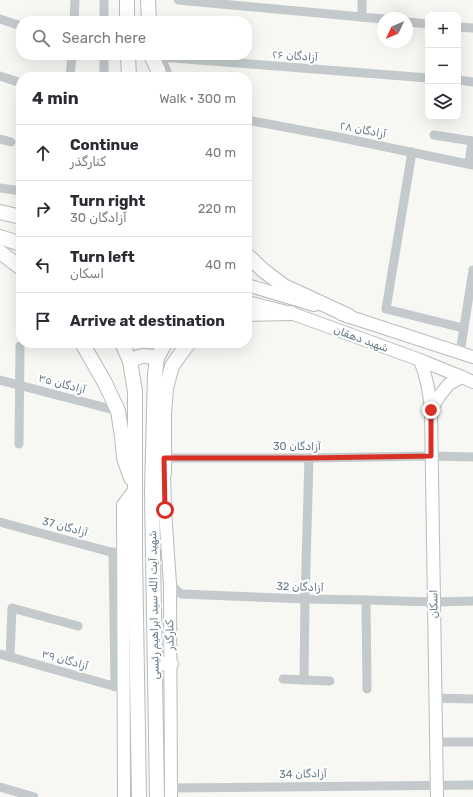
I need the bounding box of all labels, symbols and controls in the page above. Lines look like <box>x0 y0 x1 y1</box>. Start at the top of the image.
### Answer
north arrow <box>377 12 413 48</box>
map controls <box>425 12 461 120</box>
button: + <box>425 12 461 48</box>
search box <box>16 16 252 60</box>
icon: search <box>30 27 52 49</box>
text: Search here <box>62 29 146 47</box>
street label: ۲۶ آزادگان <box>272 48 319 64</box>
button: − <box>425 48 461 84</box>
button: layers <box>425 84 461 120</box>
text: 4 min <box>32 88 79 108</box>
text: Walk · 300 m <box>159 91 236 106</box>
street label: ۲۸ آزادگان <box>339 119 388 141</box>
text: Continue <box>70 136 139 154</box>
icon: ahead <box>32 142 54 164</box>
text: 40 m <box>205 145 236 160</box>
text: کنارگذر <box>70 154 106 169</box>
text: Turn right <box>70 192 145 210</box>
icon: right <box>32 198 54 220</box>
text: 220 m <box>198 201 236 216</box>
text: آزادگان 30 <box>70 210 127 225</box>
text: Turn left <box>70 248 135 266</box>
icon: left <box>32 254 54 276</box>
text: 40 m <box>205 257 236 272</box>
text: اسکان <box>70 266 104 281</box>
icon: arrive <box>32 310 54 332</box>
text: Arrive at destination <box>70 312 225 330</box>
street label: شهید دهقان <box>332 323 390 355</box>
street label: آزادگان ۳۵ <box>37 371 88 397</box>
route end <box>422 401 440 419</box>
street label: آزادگان 30 <box>273 440 322 453</box>
route start <box>156 501 174 519</box>
street label: آزادگان 37 <box>41 515 90 540</box>
street label: شهید آیت الله سید ابراهیم رئیسی <box>146 530 163 680</box>
street label: آزادگان 32 <box>276 580 325 594</box>
street label: اسکان <box>427 589 441 619</box>
street label: کنارگذر <box>163 620 177 651</box>
street label: آزادگان ۳۹ <box>40 647 91 673</box>
street label: آزادگان 34 <box>279 767 328 781</box>

